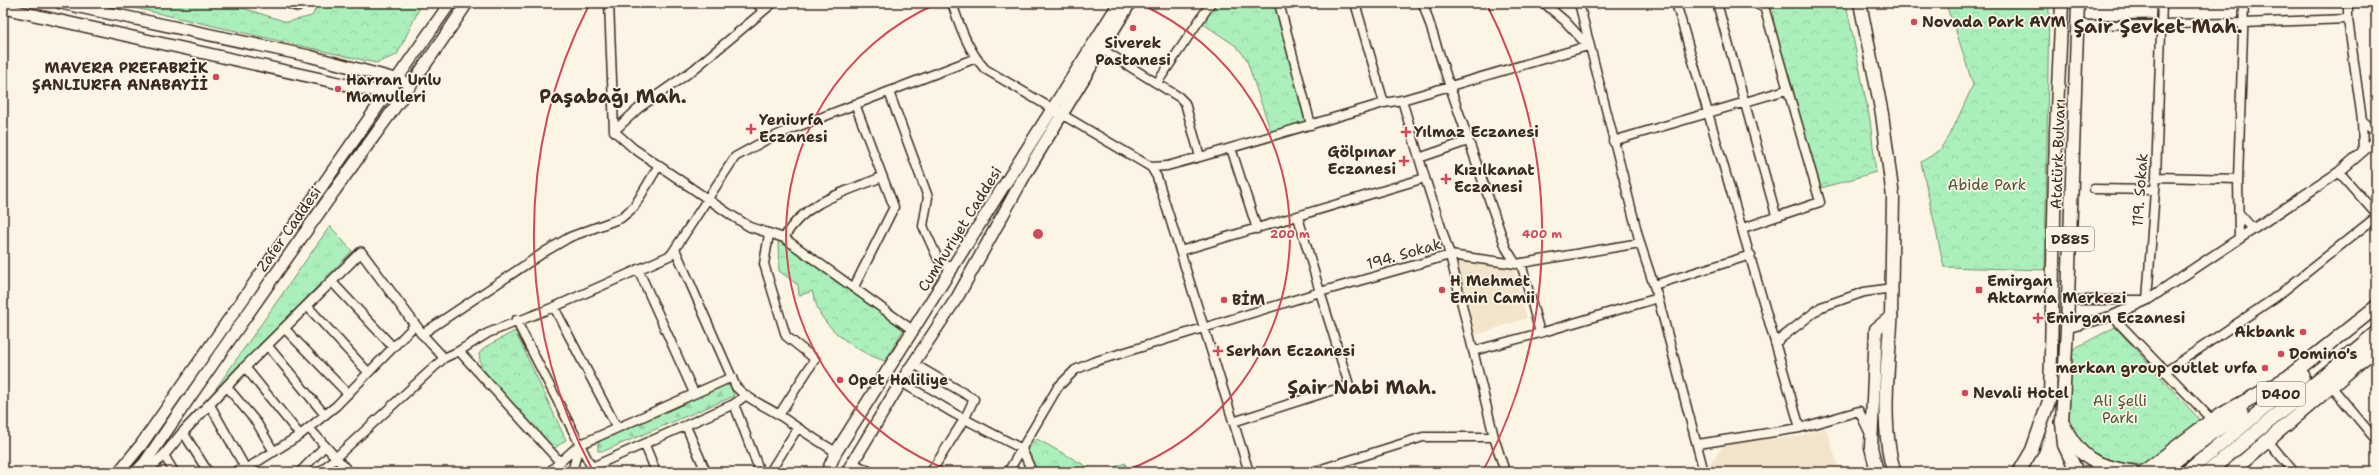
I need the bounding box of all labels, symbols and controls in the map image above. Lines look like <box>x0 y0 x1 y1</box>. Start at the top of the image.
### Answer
place label: Novada Park AVM <box>1922 12 2067 32</box>
district label: Şair Şevket Mah. <box>2073 14 2243 39</box>
marker: Novada Park AVM <box>1909 17 1919 27</box>
marker: Siverek Pastanesi <box>1128 23 1138 33</box>
place label: Siverek Pastanesi <box>1095 33 1171 70</box>
place label: MAVERA PREFABRİK ŞANLIURFA ANABAYİİ <box>32 58 209 95</box>
place label: Harran Unlu Mamulleri <box>346 70 442 107</box>
marker: MAVERA PREFABRİK ŞANLIURFA ANABAYİİ <box>211 72 221 82</box>
marker: Harran Unlu Mamulleri <box>333 84 343 94</box>
district label: Paşabağı Mah. <box>539 84 687 109</box>
street label: Atatürk Bulvarı <box>2046 98 2070 210</box>
place label: Yeniurfa Eczanesi <box>759 110 828 147</box>
place label: Yılmaz Eczanesi <box>1414 122 1539 142</box>
marker: Yeniurfa Eczanesi <box>746 124 756 134</box>
marker: Yılmaz Eczanesi <box>1401 127 1411 137</box>
place label: Gölpınar Eczanesi <box>1327 142 1396 179</box>
street label: 119. Sokak <box>2127 153 2153 227</box>
marker: Gölpınar Eczanesi <box>1399 156 1409 166</box>
place label: Kızılkanat Eczanesi <box>1454 160 1535 197</box>
street label: Cumhuriyet Caddesi <box>913 163 1007 295</box>
marker: Kızılkanat Eczanesi <box>1441 174 1451 184</box>
park label: Abide Park <box>1948 175 2026 195</box>
street label: Zafer Caddesi <box>252 182 326 276</box>
text: 200 m <box>1270 226 1310 242</box>
text: 400 m <box>1522 226 1562 242</box>
centre of rings <box>1031 227 1045 241</box>
road number: D885 <box>2046 227 2094 251</box>
street label: 194. Sokak <box>1364 234 1444 274</box>
place label: H Mehmet Emin Camii <box>1450 271 1535 308</box>
place label: Emirgan Aktarma Merkezi <box>1987 271 2126 308</box>
marker: H Mehmet Emin Camii <box>1437 285 1447 295</box>
marker: Emirgan Aktarma Merkezi <box>1974 285 1984 295</box>
place label: BİM <box>1232 290 1266 310</box>
marker: BİM <box>1219 295 1229 305</box>
place label: Emirgan Eczanesi <box>2046 308 2185 328</box>
marker: Emirgan Eczanesi <box>2033 313 2043 323</box>
place label: Akbank <box>2234 322 2295 342</box>
marker: Akbank <box>2298 327 2308 337</box>
place label: Serhan Eczanesi <box>1226 341 1355 361</box>
place label: Domino's <box>2289 344 2358 364</box>
marker: Serhan Eczanesi <box>1213 346 1223 356</box>
marker: Domino's <box>2276 349 2286 359</box>
place label: merkan group outlet urfa <box>2055 358 2258 378</box>
marker: merkan group outlet urfa <box>2260 363 2270 373</box>
place label: Opet Haliliye <box>848 370 948 390</box>
marker: Opet Haliliye <box>835 375 845 385</box>
district label: Şair Nabi Mah. <box>1287 375 1437 400</box>
road number: D400 <box>2257 382 2305 406</box>
place label: Nevali Hotel <box>1973 383 2069 403</box>
marker: Nevali Hotel <box>1960 388 1970 398</box>
park label: Ali Şelli Parkı <box>2093 391 2147 428</box>

